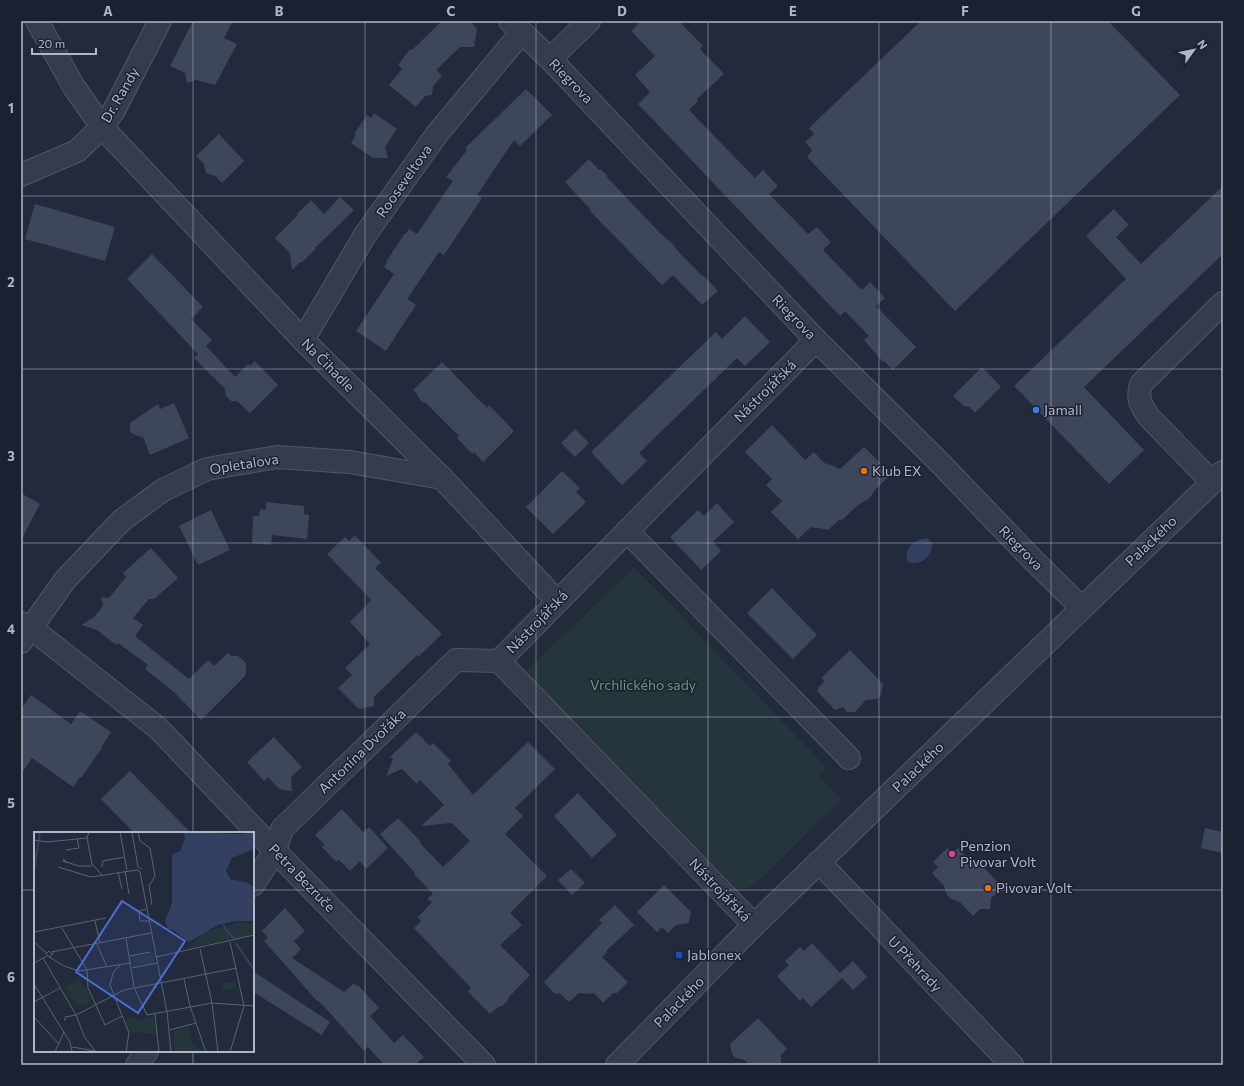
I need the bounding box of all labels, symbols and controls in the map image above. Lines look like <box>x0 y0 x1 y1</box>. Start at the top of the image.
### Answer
text: A <box>103 3 113 19</box>
text: B <box>275 3 284 19</box>
text: C <box>447 3 456 19</box>
text: D <box>617 3 627 19</box>
text: E <box>789 3 797 19</box>
text: F <box>961 3 969 19</box>
text: G <box>1131 3 1141 19</box>
scale bar <box>32 30 96 56</box>
north arrow <box>1174 30 1214 70</box>
text: 20 m <box>38 36 65 50</box>
text: N <box>1195 37 1211 51</box>
street label: Riegrova <box>546 55 597 107</box>
street label: Dr. Randy <box>97 64 142 126</box>
text: 1 <box>8 100 14 116</box>
street label: Rooseveltova <box>372 141 435 220</box>
text: 2 <box>7 274 15 290</box>
street label: Riegrova <box>769 291 820 343</box>
street label: Na Čihadle <box>298 335 358 395</box>
street label: Nástrojářská <box>730 356 799 425</box>
place label: Jamall <box>1044 401 1082 418</box>
marker: Jamall <box>1031 405 1041 415</box>
text: 3 <box>7 448 15 464</box>
street label: Opletalova <box>208 450 280 477</box>
place label: Klub EX <box>872 462 922 479</box>
marker: Klub EX <box>859 466 869 476</box>
street label: Palackého <box>1121 512 1180 569</box>
street label: Riegrova <box>996 522 1047 574</box>
street label: Nástrojářská <box>502 587 571 657</box>
text: 4 <box>7 621 15 637</box>
park label: Vrchlického sady <box>590 676 696 693</box>
street label: Antonína Dvořáka <box>315 705 409 797</box>
street label: Palackého <box>888 738 947 795</box>
text: 5 <box>7 795 15 811</box>
inset map <box>34 832 254 1052</box>
place label: Penzion Pivovar Volt <box>960 837 1037 870</box>
street label: Petra Bezruče <box>266 840 339 915</box>
marker: Penzion Pivovar Volt <box>947 849 957 859</box>
street label: Nástrojářská <box>686 855 755 925</box>
place label: Pivovar Volt <box>996 879 1073 896</box>
marker: Pivovar Volt <box>983 883 993 893</box>
street label: U Přehrady <box>885 932 946 995</box>
place label: Jablonex <box>687 946 742 963</box>
marker: Jablonex <box>674 950 684 960</box>
text: 6 <box>7 969 15 985</box>
street label: Palackého <box>650 972 707 1031</box>

